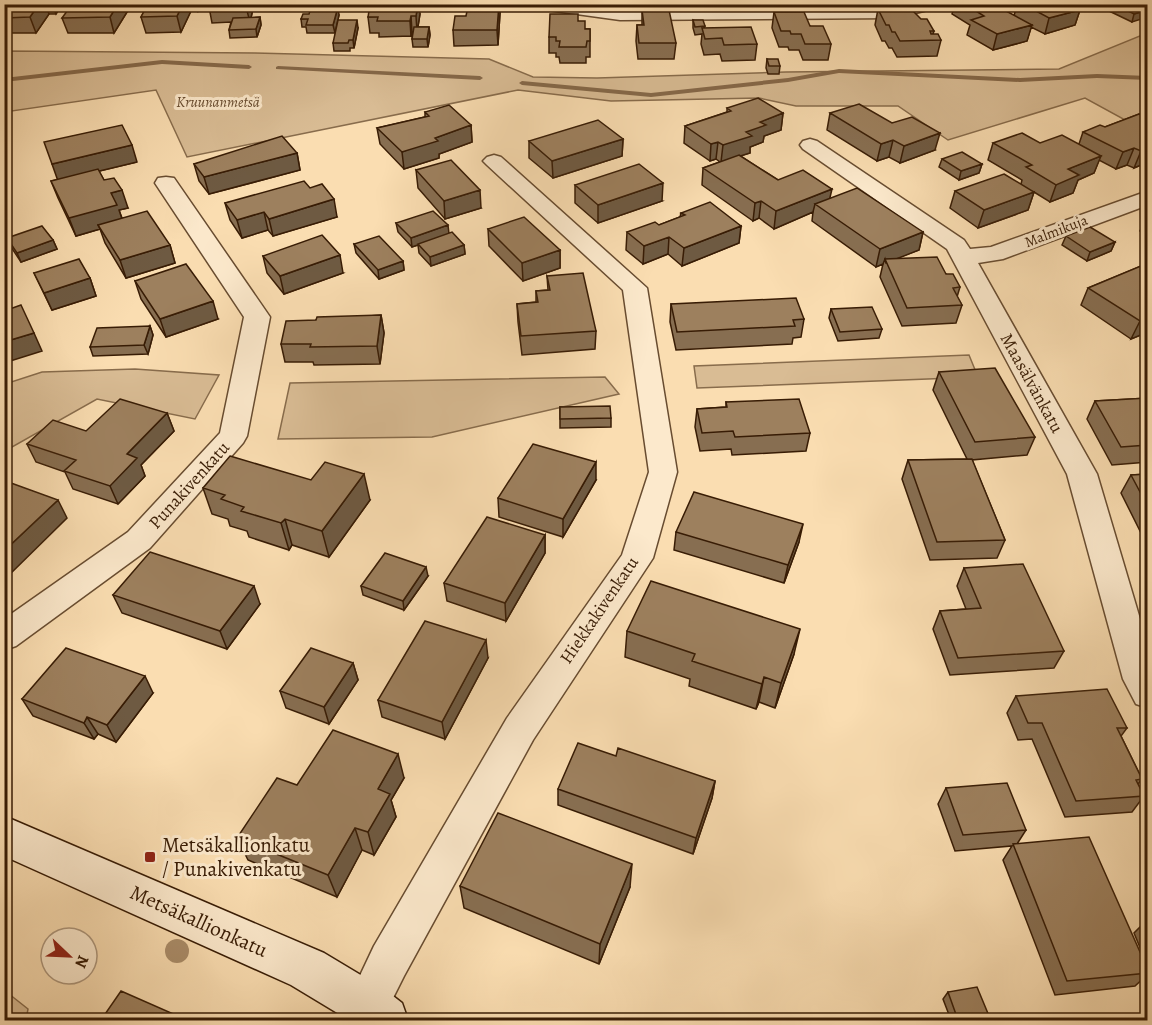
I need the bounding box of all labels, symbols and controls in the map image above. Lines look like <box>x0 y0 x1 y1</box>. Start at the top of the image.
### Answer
park label: Kruunanmetsä <box>176 92 260 112</box>
street label: Malmikuja <box>1021 210 1091 252</box>
street label: Maasälvänkatu <box>995 329 1069 437</box>
street label: Punakivenkatu <box>143 436 235 534</box>
street label: Hiekkakivenkatu <box>554 551 644 668</box>
place label: Metsäkallionkatu / Punakivenkatu <box>162 831 311 883</box>
marker: Metsäkallionkatu / Punakivenkatu <box>143 850 157 864</box>
street label: Metsäkallionkatu <box>126 878 273 964</box>
north arrow <box>39 926 99 986</box>
text: N <box>69 952 94 971</box>

